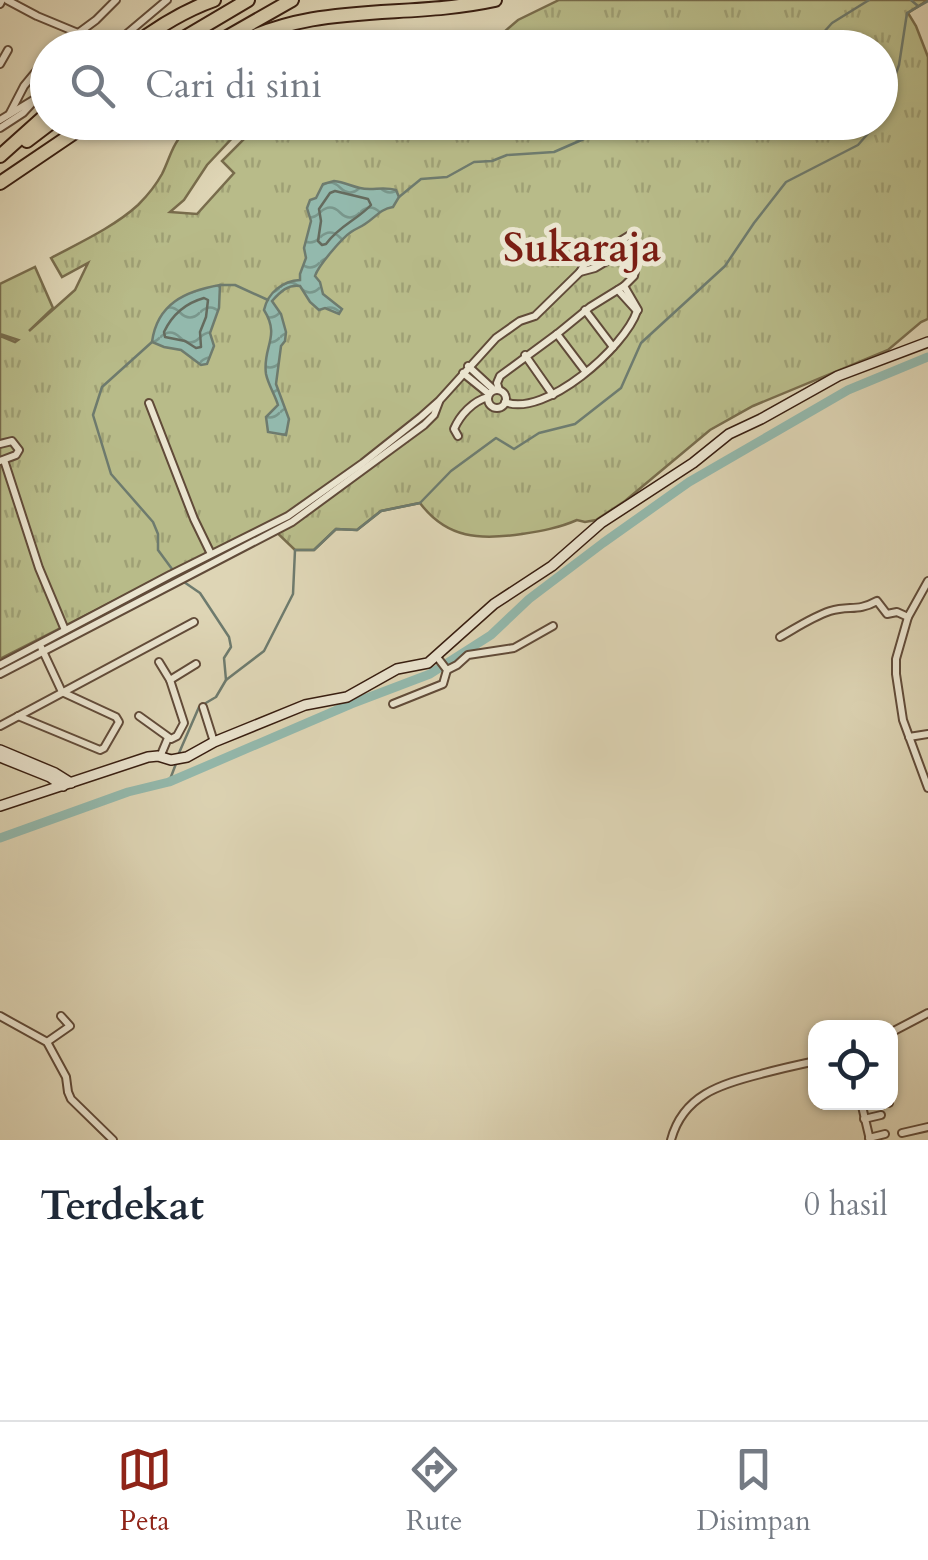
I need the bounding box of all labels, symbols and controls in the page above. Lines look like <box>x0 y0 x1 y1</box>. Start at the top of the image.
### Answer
search box <box>30 30 898 140</box>
icon: search <box>65 58 120 113</box>
text: Cari di sini <box>145 59 322 111</box>
district label: Sukaraja <box>503 221 661 276</box>
map controls <box>808 1020 898 1110</box>
button: locate <box>808 1020 898 1110</box>
text: Terdekat <box>40 1177 204 1234</box>
text: 0 hasil <box>804 1183 888 1227</box>
tab: Peta <box>117 1442 172 1540</box>
tab: Rute <box>406 1442 462 1540</box>
tab: Disimpan <box>696 1442 811 1540</box>

